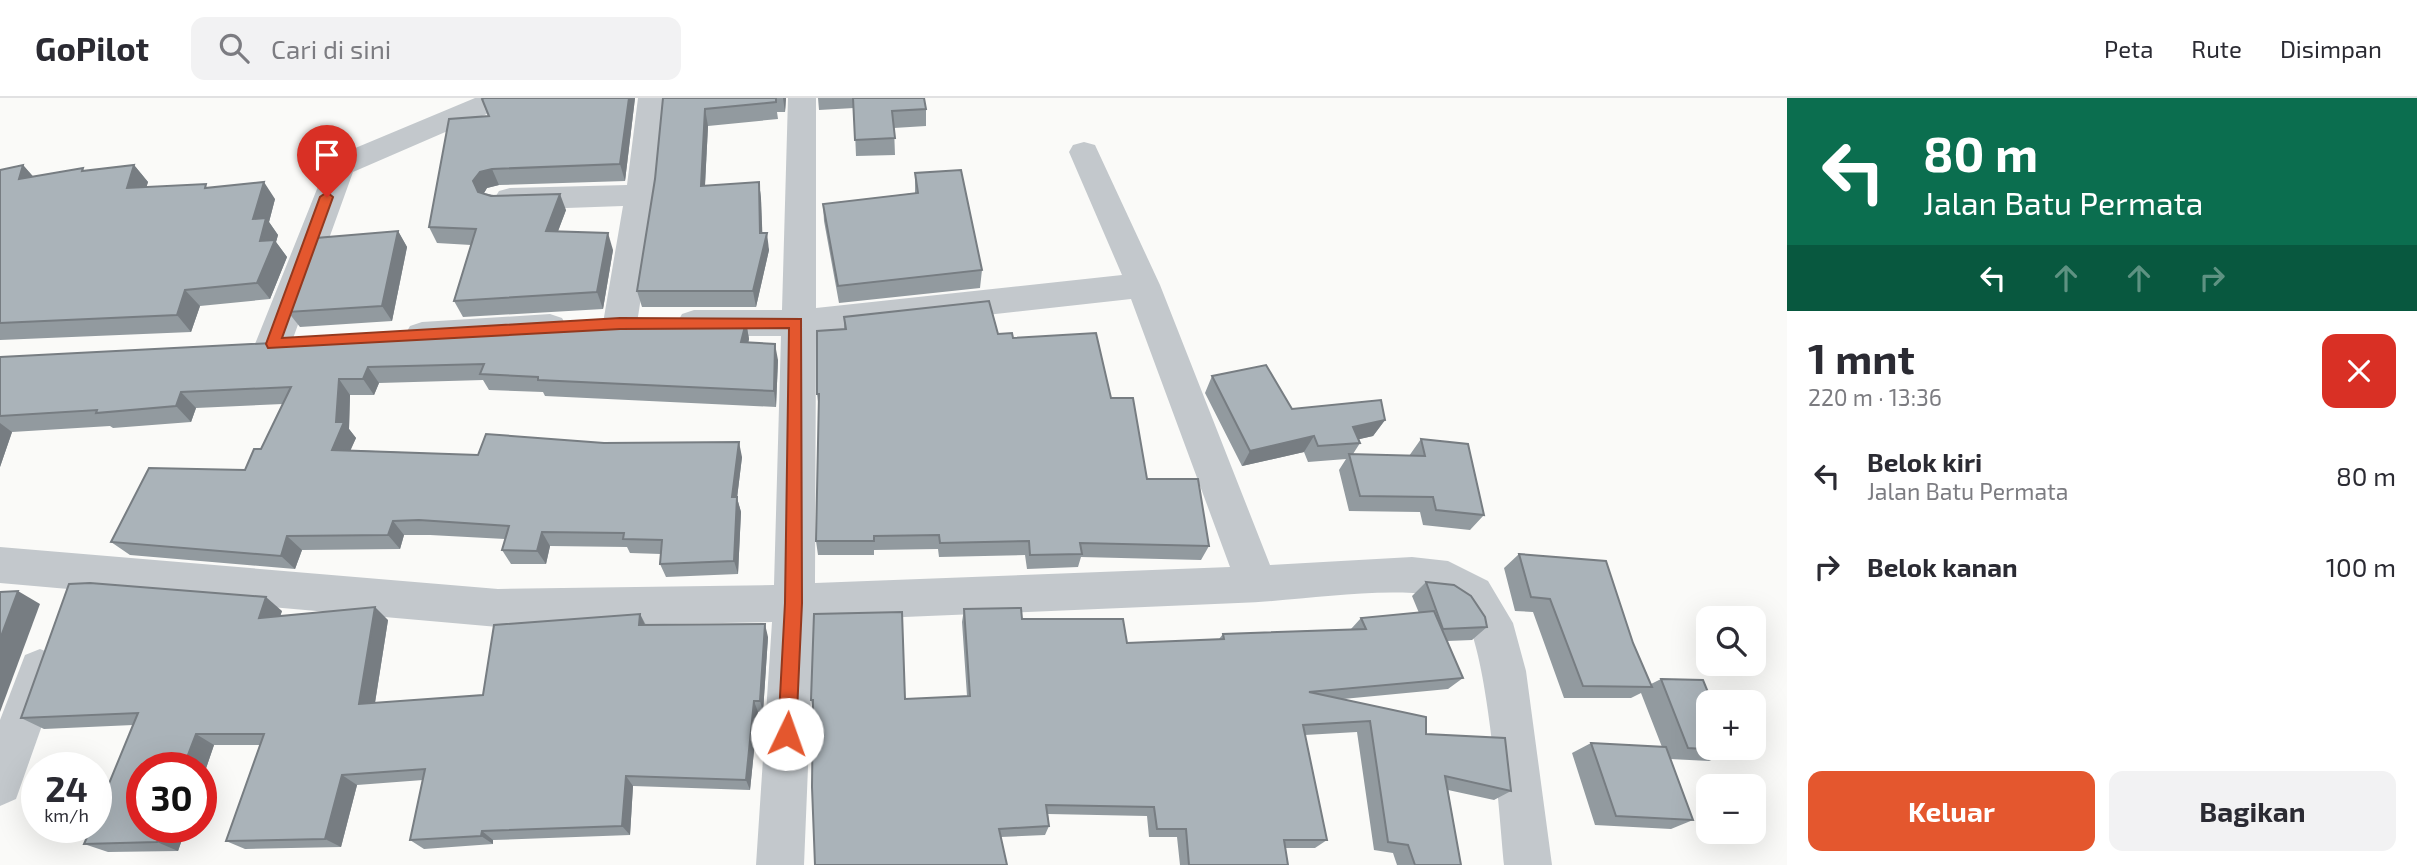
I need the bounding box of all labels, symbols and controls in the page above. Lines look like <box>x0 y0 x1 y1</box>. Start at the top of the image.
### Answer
search box <box>191 17 681 80</box>
text: GoPilot <box>35 28 149 68</box>
icon: search <box>215 29 253 67</box>
text: Cari di sini <box>271 33 391 64</box>
text: Peta <box>2104 34 2153 63</box>
text: Rute <box>2191 34 2242 63</box>
text: Disimpan <box>2280 34 2382 63</box>
text: 80 m <box>1923 123 2038 182</box>
pin <box>297 125 357 197</box>
icon: left <box>1808 126 1899 217</box>
icon: arrive <box>308 136 346 174</box>
text: Jalan Batu Permata <box>1923 183 2203 221</box>
icon: left <box>1974 259 2012 297</box>
icon: ahead <box>2047 259 2085 297</box>
icon: ahead <box>2120 259 2158 297</box>
icon: right <box>2193 259 2231 297</box>
text: 1 mnt <box>1808 332 1915 382</box>
button: close <box>2322 334 2396 408</box>
text: 220 m · 13:36 <box>1808 383 1942 411</box>
text: Belok kiri <box>1867 446 1982 477</box>
icon: left <box>1808 457 1846 495</box>
text: 80 m <box>2336 460 2396 491</box>
text: Jalan Batu Permata <box>1867 477 2068 505</box>
icon: right <box>1808 548 1846 586</box>
text: Belok kanan <box>1867 551 2018 582</box>
text: 100 m <box>2326 551 2396 582</box>
map controls <box>1696 606 1766 844</box>
button: search <box>1696 606 1766 676</box>
button: + <box>1696 690 1766 760</box>
position arrow <box>750 697 824 771</box>
speed limit sign: 30 <box>126 752 217 843</box>
text: 24 <box>45 767 88 809</box>
button: Keluar <box>1808 771 2095 851</box>
button: Bagikan <box>2109 771 2396 851</box>
button: − <box>1696 774 1766 844</box>
text: km/h <box>44 804 89 826</box>

